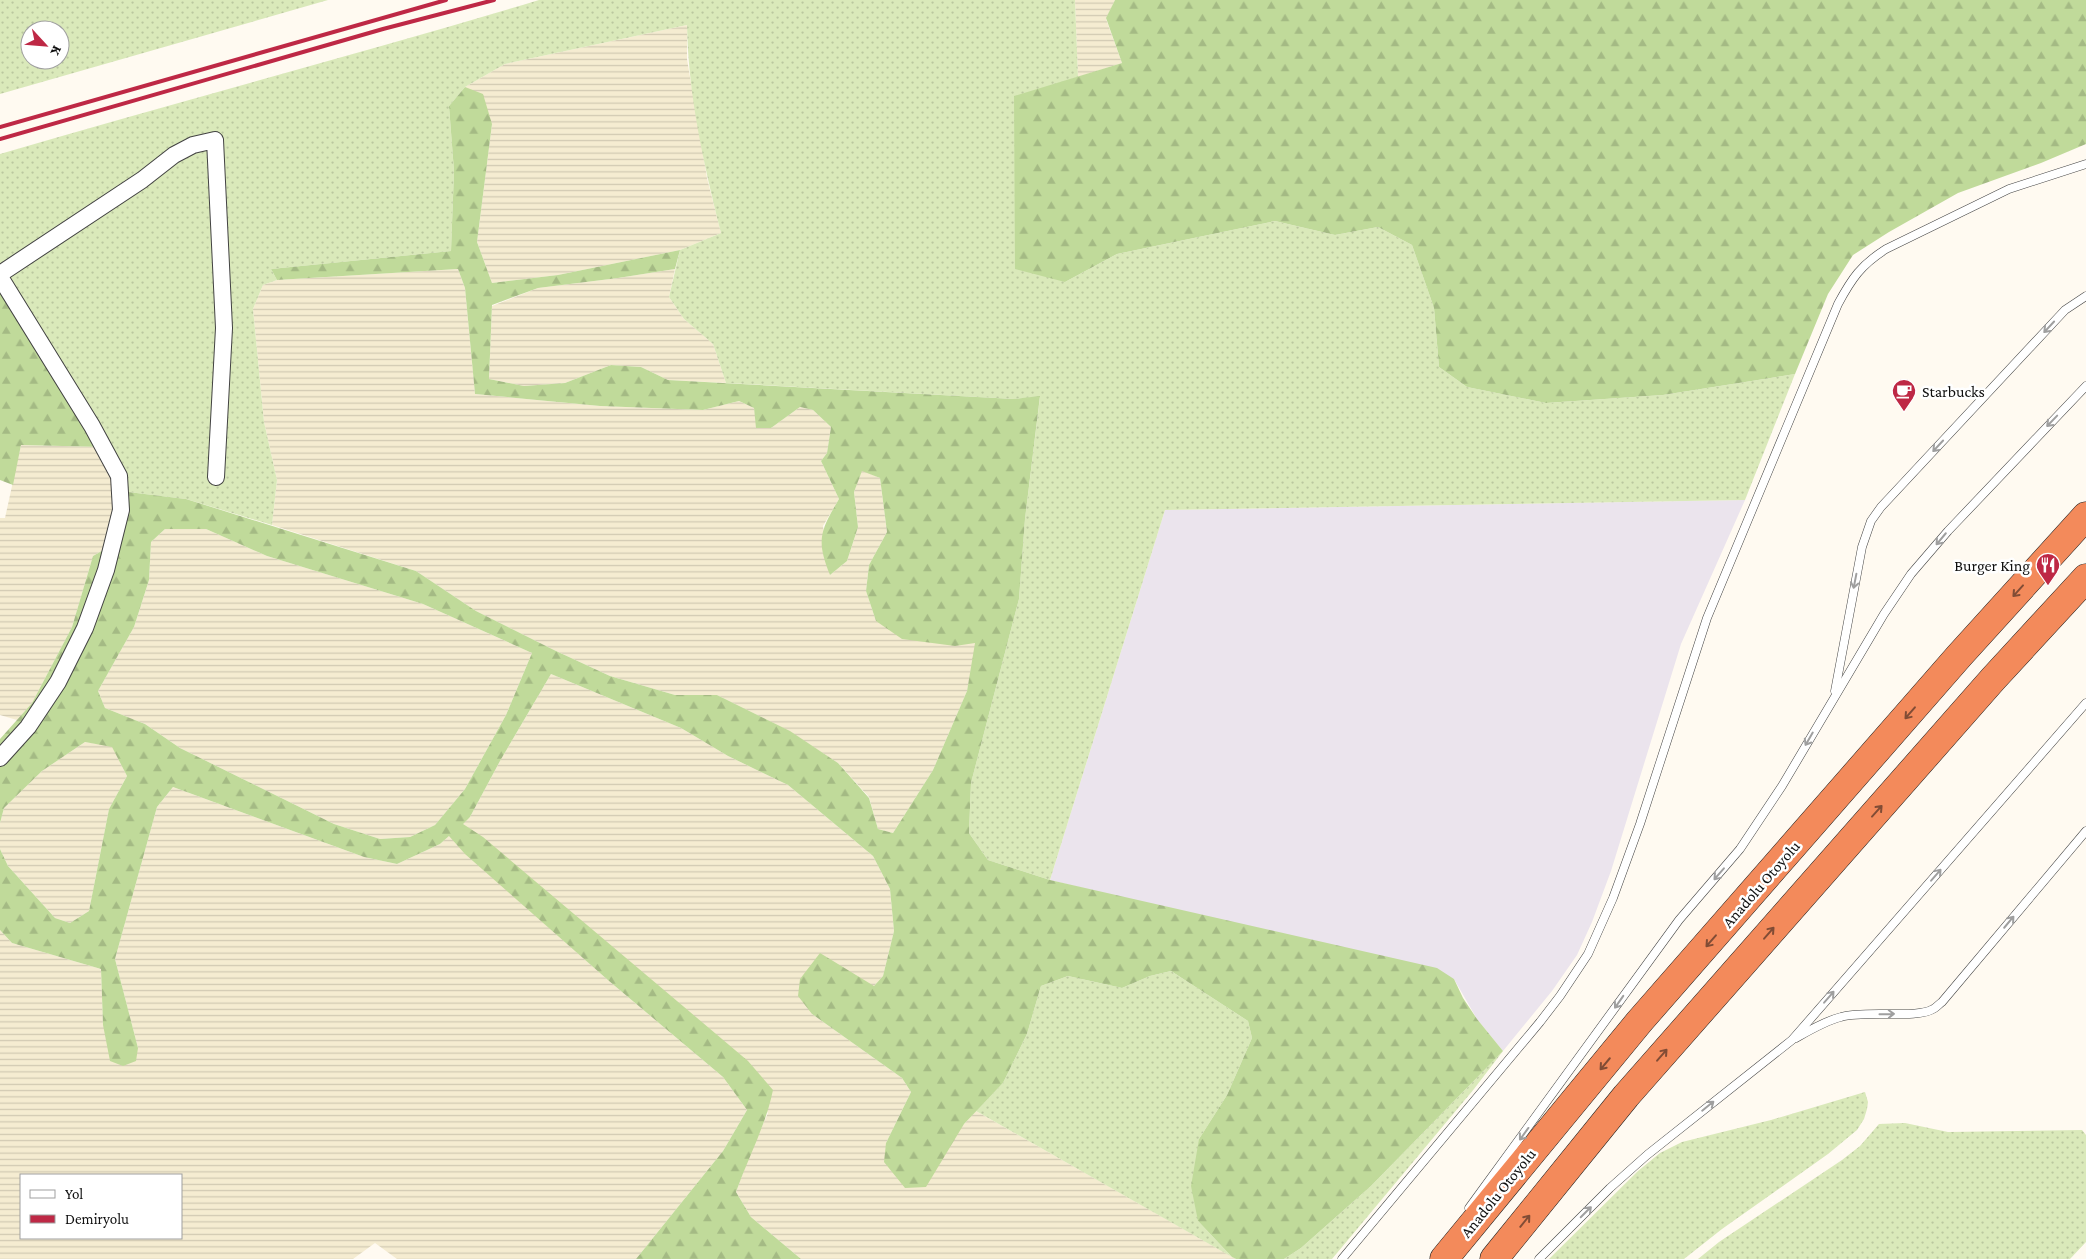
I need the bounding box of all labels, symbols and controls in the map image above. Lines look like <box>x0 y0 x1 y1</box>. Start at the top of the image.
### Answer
north arrow <box>20 20 70 70</box>
text: K <box>47 43 66 59</box>
one-way arrow <box>2043 321 2055 334</box>
cafe icon: Starbucks <box>1891 378 1917 412</box>
place label: Starbucks <box>1922 383 1985 400</box>
one-way arrow <box>2046 415 2058 428</box>
one-way arrow <box>1932 440 1944 453</box>
one-way arrow <box>1935 533 1946 546</box>
restaurant icon: Burger King <box>2035 552 2061 586</box>
place label: Burger King <box>1954 557 2030 575</box>
one-way arrow <box>1850 572 1860 588</box>
one-way arrow <box>2012 585 2023 598</box>
one-way arrow <box>1904 706 1916 719</box>
one-way arrow <box>1804 732 1814 747</box>
one-way arrow <box>1871 805 1882 818</box>
street label: Anadolu Otoyolu <box>1719 837 1804 931</box>
one-way arrow <box>1713 867 1725 880</box>
one-way arrow <box>1930 869 1941 882</box>
one-way arrow <box>2004 916 2015 929</box>
one-way arrow <box>1763 927 1774 940</box>
one-way arrow <box>1705 934 1717 947</box>
one-way arrow <box>1823 991 1835 1004</box>
one-way arrow <box>1614 995 1624 1009</box>
one-way arrow <box>1879 1009 1895 1018</box>
one-way arrow <box>1656 1049 1667 1062</box>
one-way arrow <box>1599 1057 1611 1070</box>
one-way arrow <box>1702 1100 1715 1111</box>
one-way arrow <box>1519 1127 1529 1141</box>
street label: Anadolu Otoyolu <box>1457 1145 1540 1241</box>
legend <box>20 1174 182 1239</box>
text: Yol <box>65 1186 83 1202</box>
one-way arrow <box>1579 1206 1592 1218</box>
text: Demiryolu <box>65 1211 129 1228</box>
one-way arrow <box>1519 1215 1530 1228</box>

